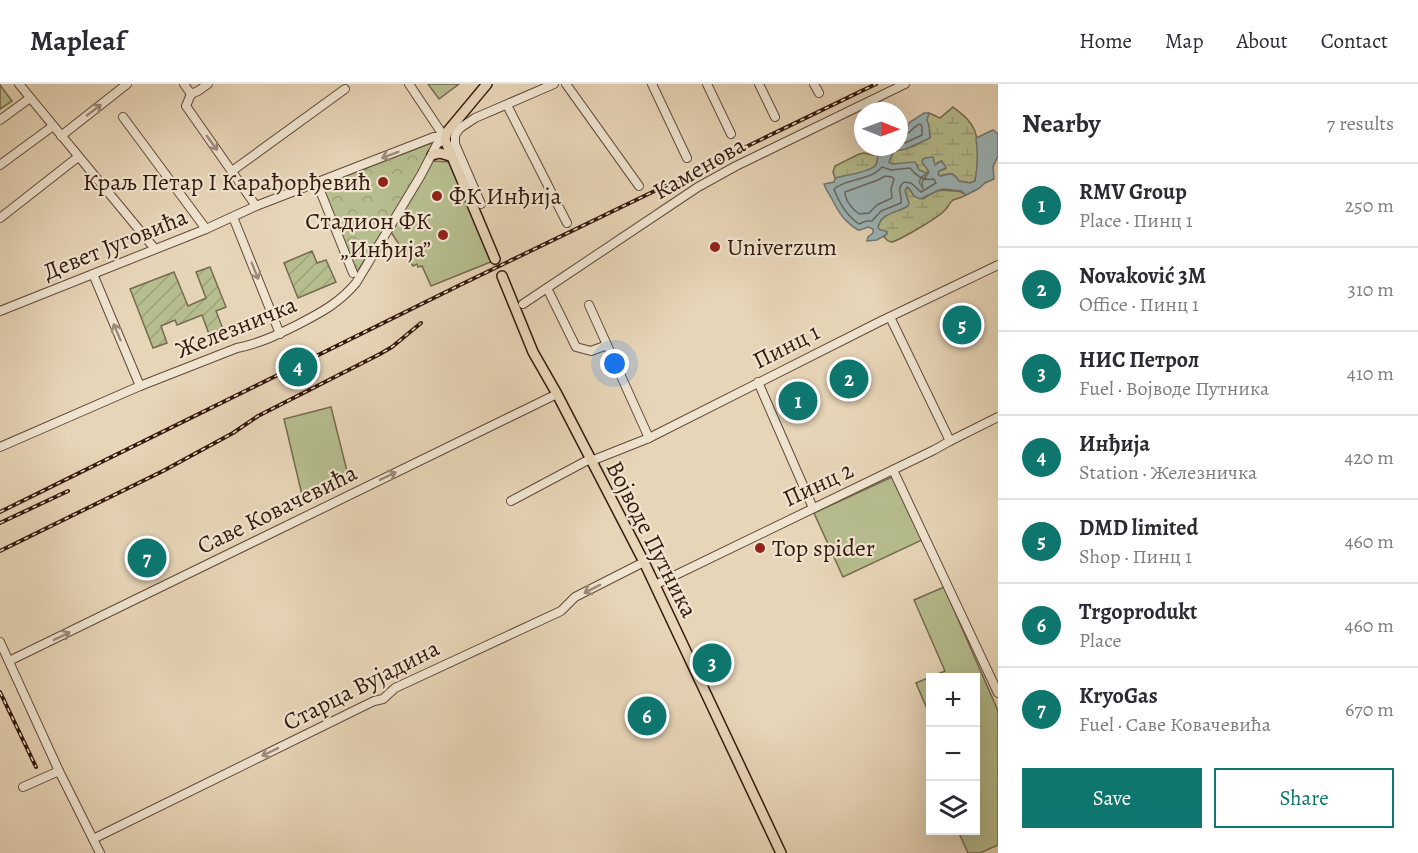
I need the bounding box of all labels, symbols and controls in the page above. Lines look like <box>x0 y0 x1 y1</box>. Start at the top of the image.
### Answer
text: Mapleaf <box>30 22 125 60</box>
text: Home <box>1079 27 1132 55</box>
text: Map <box>1165 27 1203 55</box>
text: About <box>1236 27 1288 55</box>
text: Contact <box>1321 27 1388 55</box>
north arrow <box>854 102 908 156</box>
one-way arrow <box>86 104 102 117</box>
text: Nearby <box>1022 106 1101 141</box>
text: 7 results <box>1327 110 1394 137</box>
street label: Каменова <box>647 129 751 207</box>
one-way arrow <box>206 134 218 150</box>
one-way arrow <box>381 150 399 161</box>
place label: Краљ Петар I Карађорђевић <box>83 166 371 198</box>
marker: Краљ Петар I Карађорђевић <box>376 175 390 189</box>
text: RMV Group <box>1079 177 1187 207</box>
place label: ФК Инђија <box>449 180 562 212</box>
marker: ФК Инђија <box>430 189 444 203</box>
text: 1 <box>1038 192 1045 219</box>
text: 250 m <box>1345 192 1394 219</box>
street label: Девет Југовића <box>38 200 192 288</box>
place label: Стадион ФК „Инђија” <box>305 205 432 265</box>
text: Place · Пинц 1 <box>1079 207 1193 234</box>
marker: Стадион ФК „Инђија” <box>436 228 450 242</box>
place label: Univerzum <box>727 231 837 263</box>
marker: Univerzum <box>708 240 722 254</box>
one-way arrow <box>250 261 261 280</box>
text: Novaković 3M <box>1079 261 1206 291</box>
text: 2 <box>1037 276 1046 303</box>
text: 310 m <box>1348 276 1394 303</box>
street label: Железничка <box>171 288 301 366</box>
text: Office · Пинц 1 <box>1079 291 1199 318</box>
pin: 5 <box>942 302 982 348</box>
street label: Пинц 1 <box>747 316 825 376</box>
one-way arrow <box>111 323 122 342</box>
pin: 4 <box>278 344 318 390</box>
text: НИС Петрол <box>1079 345 1199 375</box>
your location <box>600 349 629 378</box>
pin: 2 <box>830 356 868 402</box>
text: 3 <box>1037 360 1046 387</box>
text: 410 m <box>1347 360 1394 387</box>
text: Fuel · Војводе Путника <box>1079 375 1269 402</box>
pin: 1 <box>778 378 818 424</box>
text: Инђија <box>1079 429 1150 459</box>
text: 4 <box>1037 444 1046 471</box>
text: 420 m <box>1344 444 1394 471</box>
street label: Пинц 2 <box>778 454 858 514</box>
street label: Војводе Путника <box>599 455 705 623</box>
street label: Саве Ковачевића <box>192 456 362 562</box>
text: Station · Железничка <box>1079 459 1257 486</box>
one-way arrow <box>379 470 397 482</box>
text: DMD limited <box>1079 513 1198 543</box>
text: 5 <box>1037 528 1046 555</box>
text: 460 m <box>1344 528 1394 555</box>
place label: Top spider <box>772 532 875 564</box>
pin: 7 <box>128 536 166 580</box>
marker: Top spider <box>753 541 767 555</box>
text: Shop · Пинц 1 <box>1079 543 1192 570</box>
one-way arrow <box>583 584 601 595</box>
text: Trgoprodukt <box>1079 597 1197 627</box>
text: 6 <box>1037 612 1046 639</box>
text: 460 m <box>1344 612 1394 639</box>
text: Place <box>1079 627 1121 654</box>
one-way arrow <box>53 629 71 641</box>
street label: Старца Вујадина <box>277 632 445 738</box>
pin: 3 <box>692 640 732 686</box>
map controls <box>926 673 980 835</box>
button: + <box>926 673 980 727</box>
text: KryoGas <box>1079 681 1158 711</box>
pin: 6 <box>628 694 666 738</box>
text: 7 <box>1037 696 1046 723</box>
text: 670 m <box>1345 696 1394 723</box>
text: Fuel · Саве Ковачевића <box>1079 711 1271 738</box>
button: − <box>926 727 980 781</box>
one-way arrow <box>261 747 279 759</box>
button: Save <box>1022 768 1202 828</box>
button: Share <box>1214 768 1394 828</box>
button: layers <box>926 781 980 835</box>

